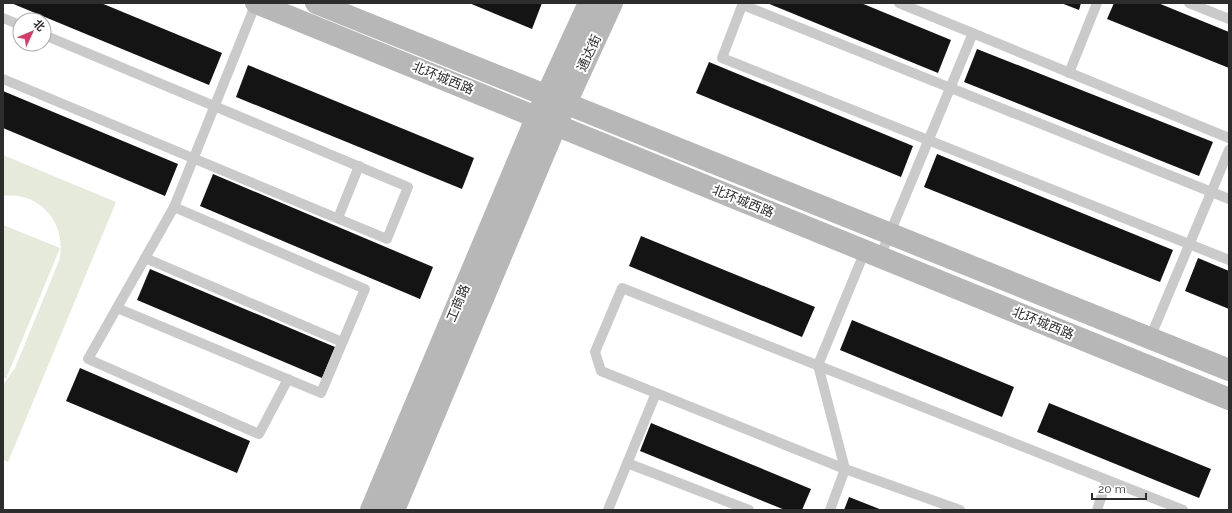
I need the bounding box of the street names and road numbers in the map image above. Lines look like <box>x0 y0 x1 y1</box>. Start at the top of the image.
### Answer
street label: 通达街 <box>574 32 604 74</box>
street label: 北环城西路 <box>410 59 476 97</box>
street label: 北环城西路 <box>710 182 776 220</box>
street label: 工商路 <box>443 282 473 324</box>
street label: 北环城西路 <box>1010 304 1076 342</box>

